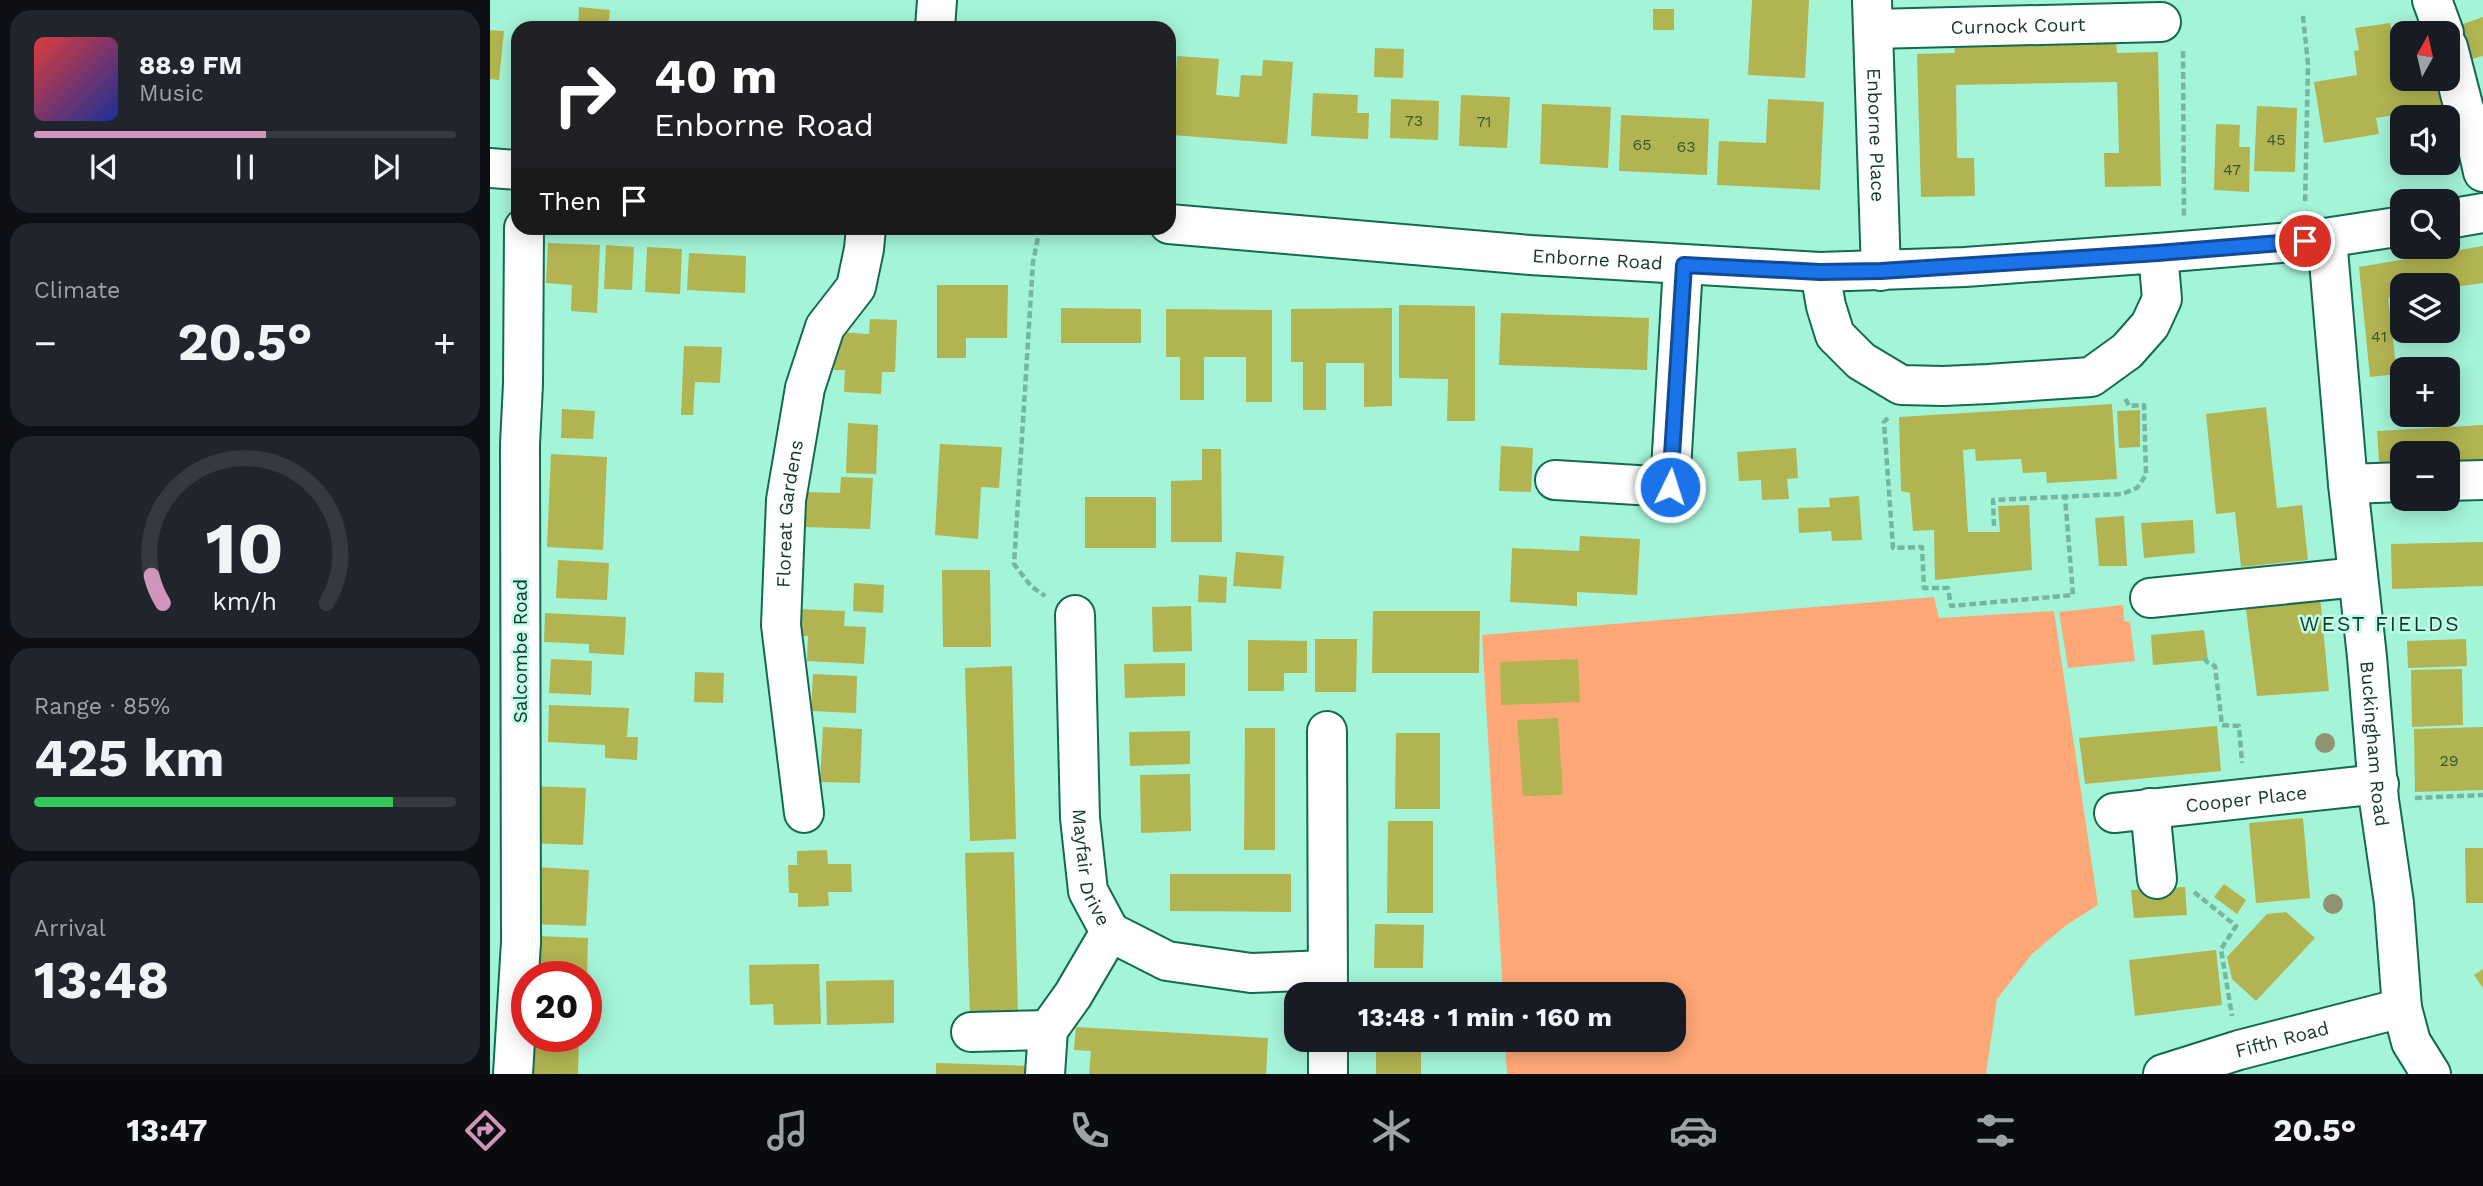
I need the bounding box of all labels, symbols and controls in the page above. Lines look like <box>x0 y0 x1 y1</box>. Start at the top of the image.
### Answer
street label: Curnock Court <box>1950 12 2086 39</box>
north arrow <box>2390 21 2460 91</box>
map controls <box>2390 21 2460 511</box>
text: 40 m <box>654 47 777 105</box>
icon: right <box>539 49 630 140</box>
text: 88.9 FM <box>139 50 242 80</box>
street label: Enborne Place <box>1863 68 1890 202</box>
text: Music <box>139 80 204 107</box>
button: sound <box>2390 105 2460 175</box>
text: Enborne Road <box>654 106 874 144</box>
house number: 73 <box>1405 111 1423 130</box>
house number: 71 <box>1476 112 1492 131</box>
house number: 45 <box>2266 130 2286 149</box>
house number: 65 <box>1632 135 1652 154</box>
house number: 63 <box>1676 137 1696 156</box>
icon: previous <box>85 148 123 186</box>
icon: pause <box>226 148 264 186</box>
icon: next <box>367 148 405 186</box>
house number: 47 <box>2223 160 2241 179</box>
icon: arrive <box>615 182 653 220</box>
text: Then <box>539 186 601 216</box>
button: search <box>2390 189 2460 259</box>
pin <box>2275 211 2335 271</box>
icon: arrive <box>2286 222 2324 260</box>
street label: Enborne Road <box>1532 244 1663 274</box>
button: layers <box>2390 273 2460 343</box>
text: Climate <box>34 277 120 304</box>
text: 20.5° <box>177 312 313 373</box>
text: − <box>34 321 57 365</box>
text: + <box>433 321 456 365</box>
house number: 41 <box>2371 327 2387 346</box>
button: + <box>2390 357 2460 427</box>
street label: Floreat Gardens <box>771 438 808 588</box>
button: − <box>2390 441 2460 511</box>
position arrow <box>1633 450 1707 524</box>
text: 10 <box>206 505 284 591</box>
street label: Salcombe Road <box>509 579 532 723</box>
text: km/h <box>213 587 277 616</box>
district label: WEST FIELDS <box>2299 611 2461 636</box>
street label: Buckingham Road <box>2356 660 2394 828</box>
text: Range · 85% <box>34 693 170 720</box>
text: 425 km <box>34 728 224 789</box>
house number: 29 <box>2439 751 2459 770</box>
street label: Cooper Place <box>2184 780 2308 817</box>
street label: Mayfair Drive <box>1068 809 1116 929</box>
text: Arrival <box>34 915 106 942</box>
text: 13:48 <box>34 950 169 1011</box>
speed limit sign: 20 <box>511 961 602 1052</box>
text: 13:48 · 1 min · 160 m <box>1358 1002 1612 1032</box>
street label: Fifth Road <box>2233 1016 2331 1062</box>
icon: directions <box>461 1106 510 1155</box>
icon: music <box>763 1106 812 1155</box>
icon: phone <box>1065 1106 1114 1155</box>
icon: climate <box>1367 1106 1416 1155</box>
icon: car <box>1669 1106 1718 1155</box>
icon: filters <box>1971 1106 2020 1155</box>
text: 13:47 <box>127 1111 208 1149</box>
text: 20.5° <box>2273 1111 2356 1149</box>

